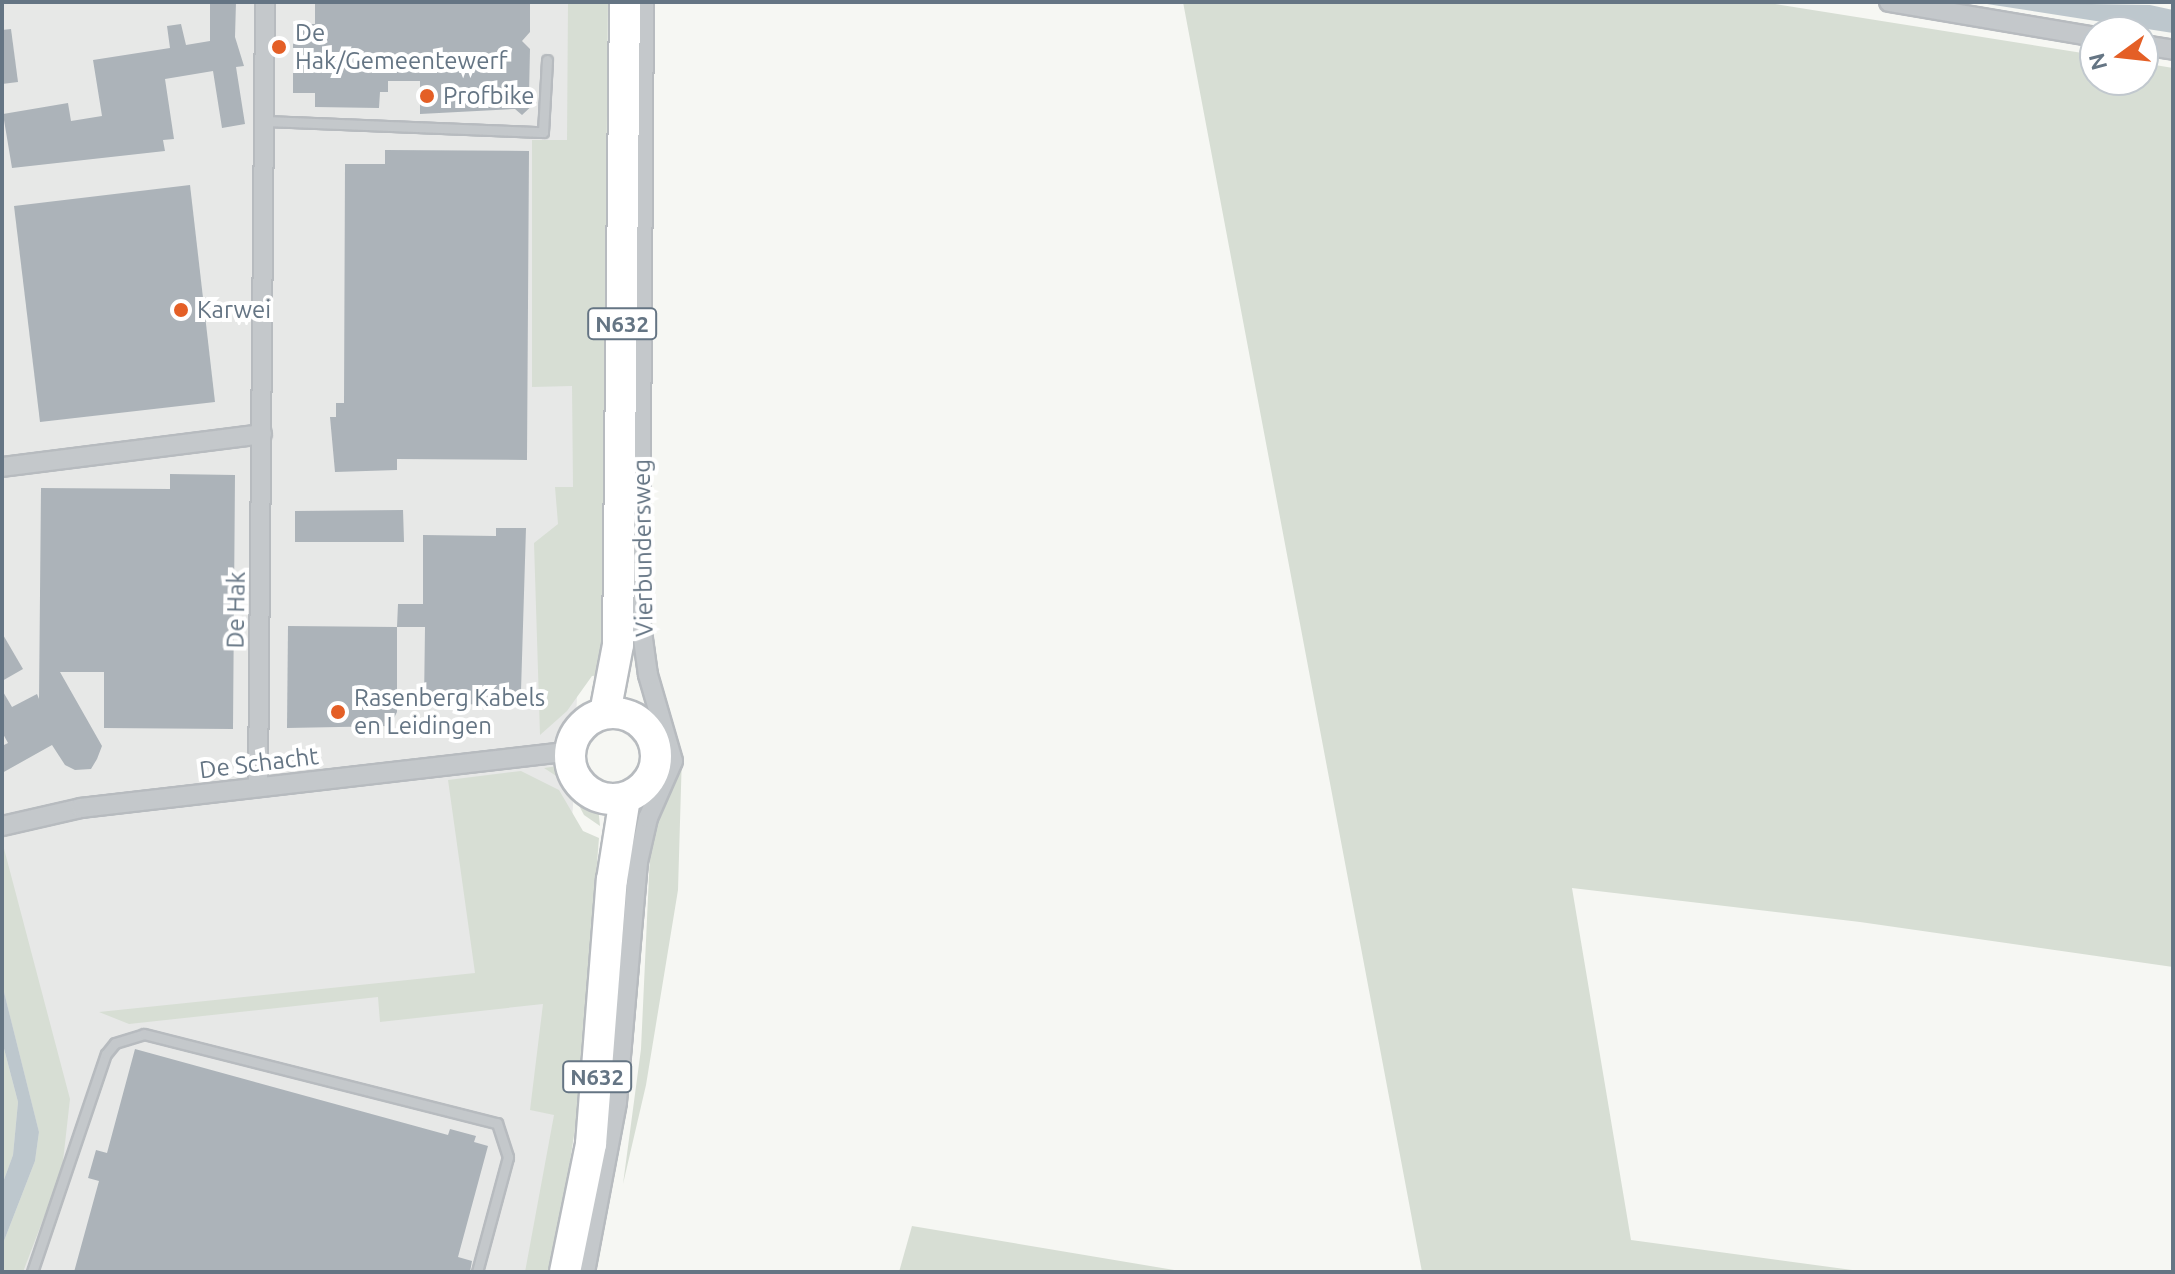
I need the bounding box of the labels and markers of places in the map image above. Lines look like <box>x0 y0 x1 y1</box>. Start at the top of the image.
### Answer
place label: De Hak/Gemeentewerf <box>295 19 508 75</box>
marker: De Hak/Gemeentewerf <box>270 38 288 56</box>
place label: Profbike <box>443 82 534 110</box>
marker: Profbike <box>418 87 436 105</box>
place label: Karwei <box>197 296 271 324</box>
marker: Karwei <box>172 301 190 319</box>
place label: Rasenberg Kabels en Leidingen <box>354 684 545 740</box>
marker: Rasenberg Kabels en Leidingen <box>329 703 347 721</box>

